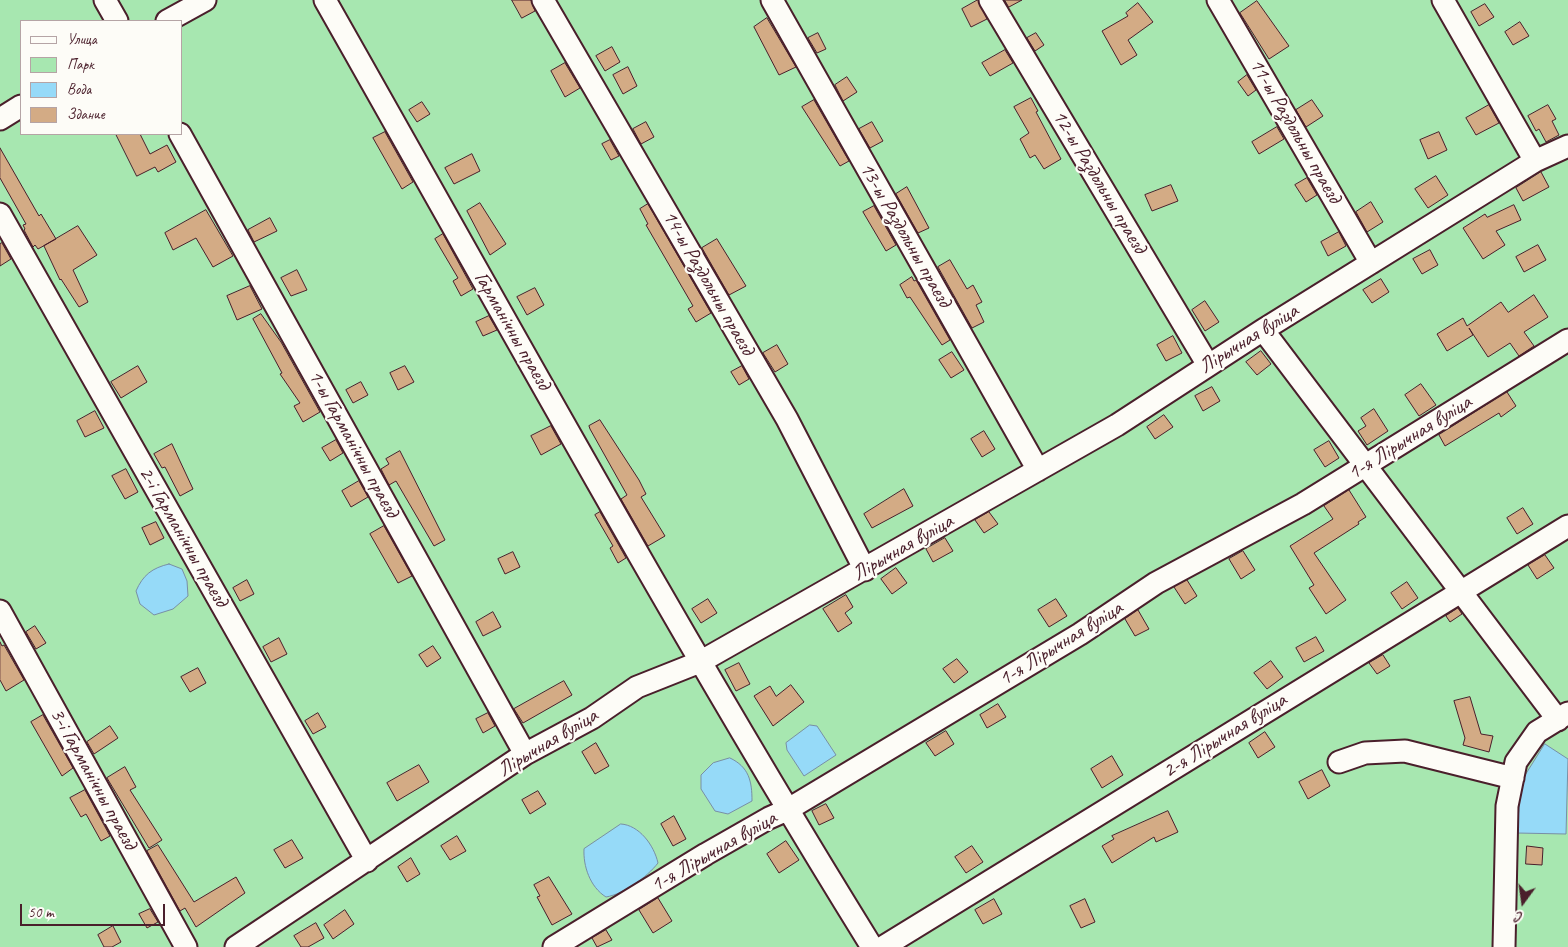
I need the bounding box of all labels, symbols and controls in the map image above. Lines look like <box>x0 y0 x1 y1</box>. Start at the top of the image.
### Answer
legend <box>20 20 182 135</box>
text: Улица <box>67 30 97 49</box>
street label: 11-ы Раздольны праезд <box>1243 54 1347 208</box>
text: Парк <box>67 55 94 74</box>
text: Вода <box>67 80 91 99</box>
text: Здание <box>67 105 105 124</box>
street label: 12-ы Раздольны праезд <box>1046 106 1152 258</box>
street label: 13-ы Раздольны праезд <box>853 158 957 312</box>
street label: 14-ы Раздольны праезд <box>656 206 760 360</box>
street label: Гарманічны праезд <box>468 267 556 395</box>
street label: Лірычная вуліца <box>1195 299 1303 379</box>
street label: 1-ы Гарманічны праезд <box>302 366 404 522</box>
street label: 1-я Лірычная вуліца <box>1343 390 1477 486</box>
street label: 2-і Гарманічны праезд <box>133 462 233 612</box>
street label: Лірычная вуліца <box>848 509 958 587</box>
street label: 1-я Лірычная вуліца <box>994 596 1128 692</box>
street label: 2-я Лірычная вуліца <box>1158 688 1292 784</box>
street label: Лірычная вуліца <box>493 703 603 783</box>
street label: 3-і Гарманічны праезд <box>44 704 142 854</box>
street label: 1-я Лірычная вуліца <box>647 806 781 898</box>
north arrow <box>1498 877 1548 927</box>
scale bar <box>22 894 168 926</box>
text: 50 m <box>28 903 54 922</box>
text: С <box>1514 908 1525 926</box>

